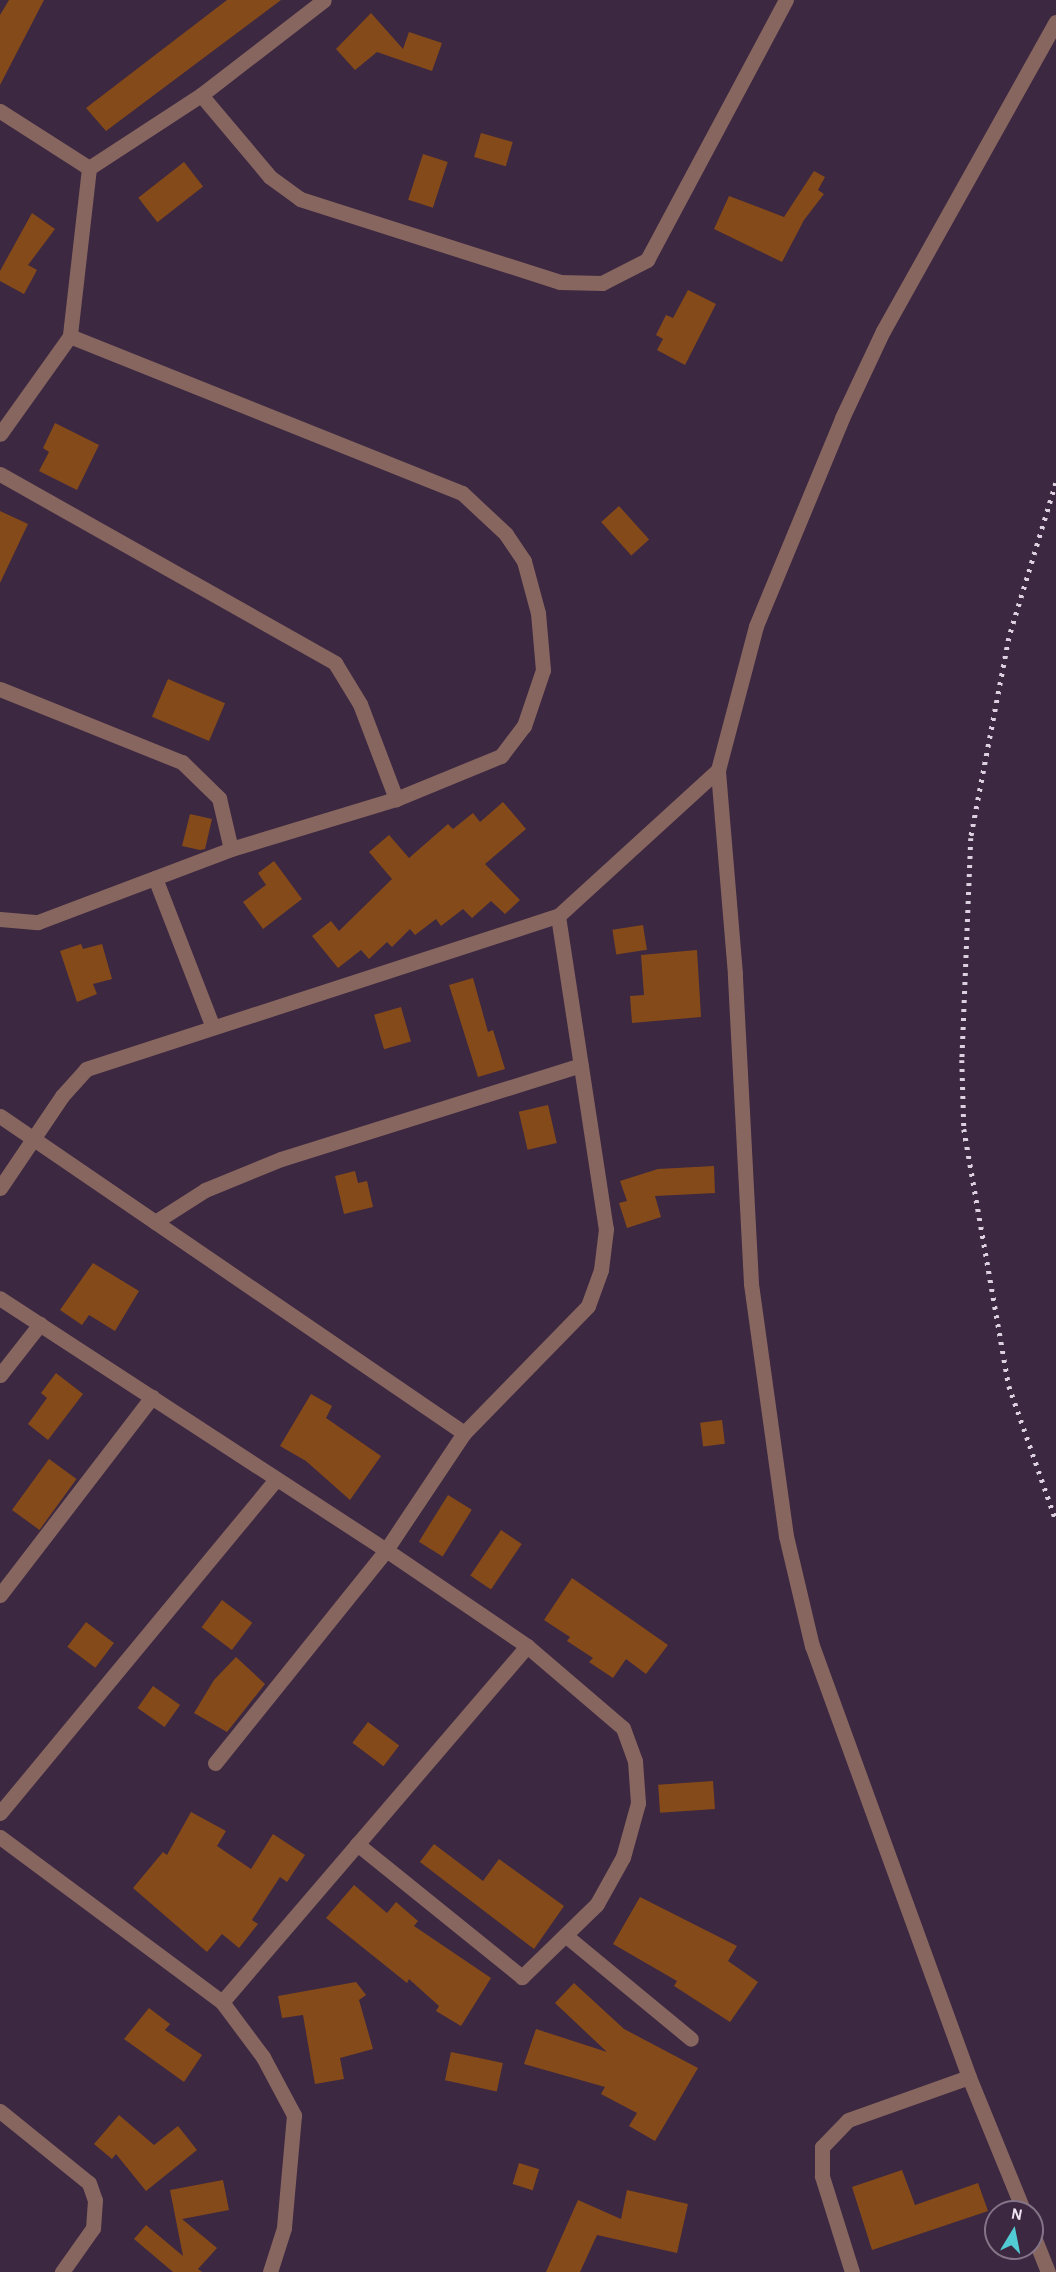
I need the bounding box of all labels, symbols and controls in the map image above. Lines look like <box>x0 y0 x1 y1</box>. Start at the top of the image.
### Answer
north arrow <box>984 2200 1044 2260</box>
text: N <box>1010 2205 1024 2223</box>

